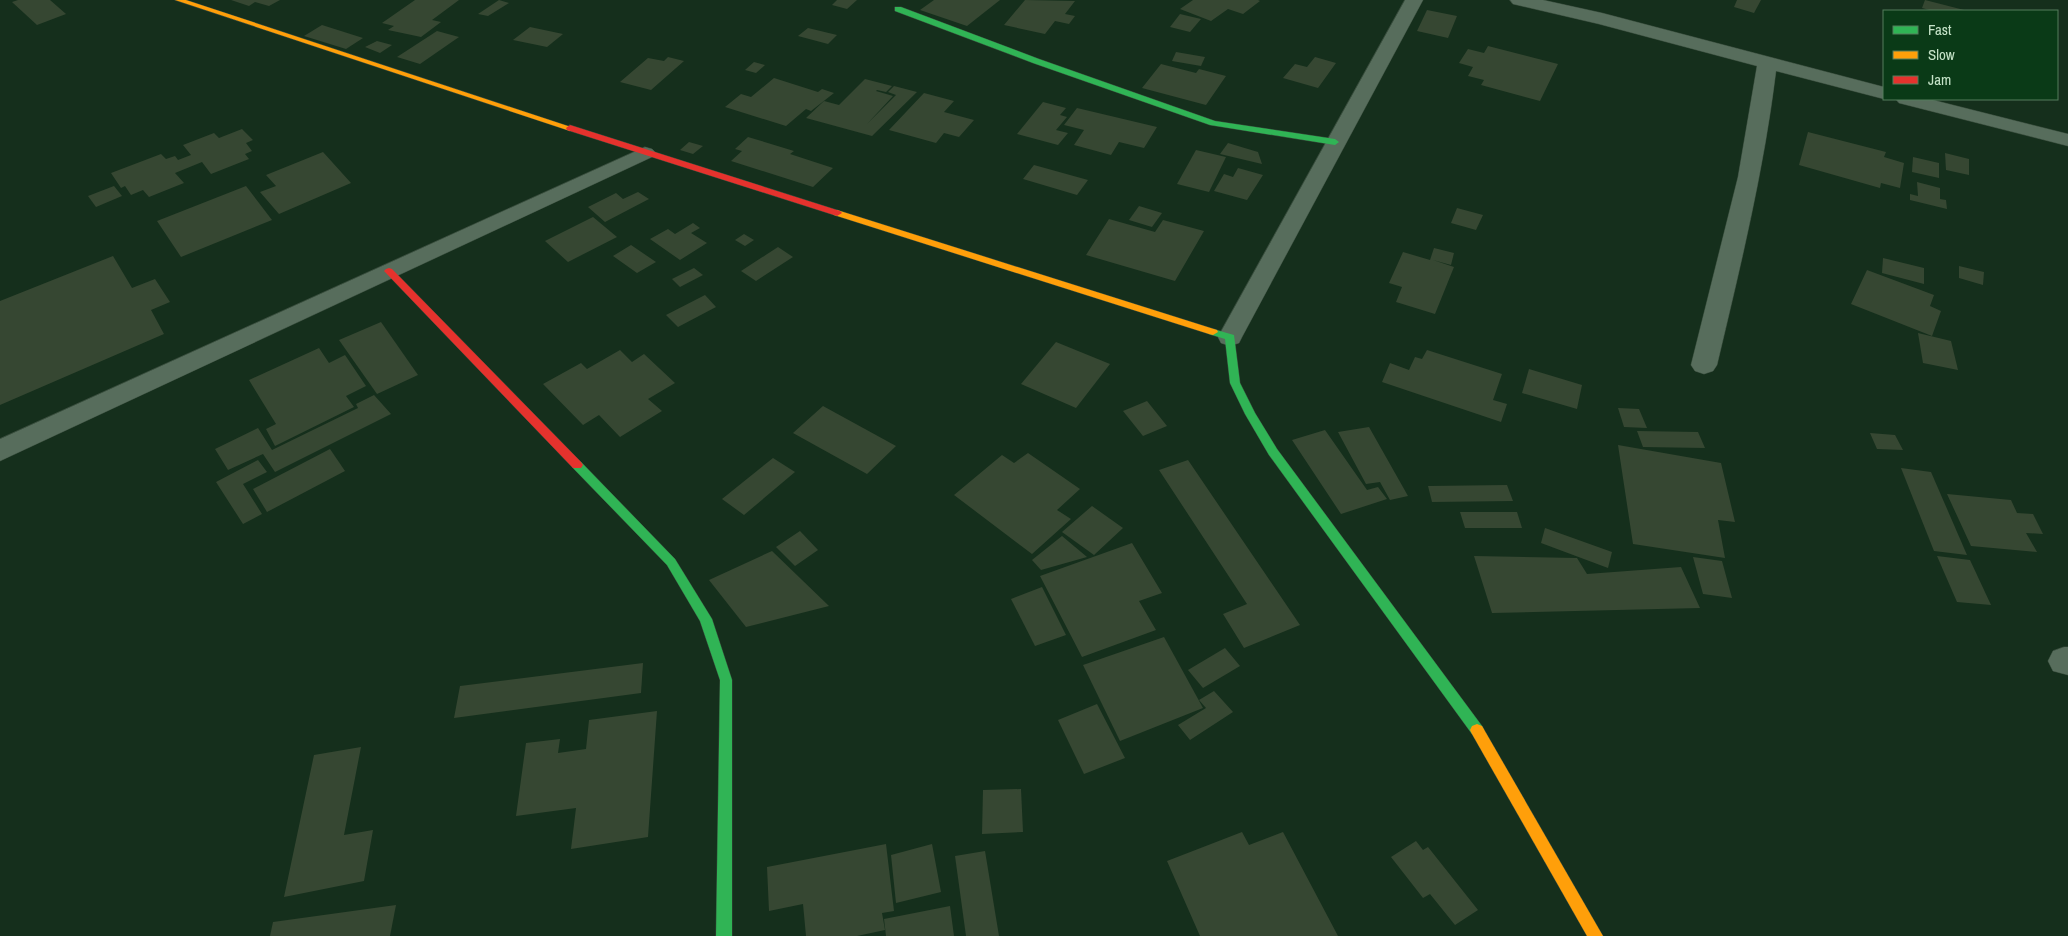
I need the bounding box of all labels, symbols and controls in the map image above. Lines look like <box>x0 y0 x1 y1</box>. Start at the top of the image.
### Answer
legend <box>1883 10 2058 100</box>
text: Fast <box>1928 19 1952 40</box>
text: Slow <box>1928 44 1955 65</box>
text: Jam <box>1928 69 1951 90</box>

